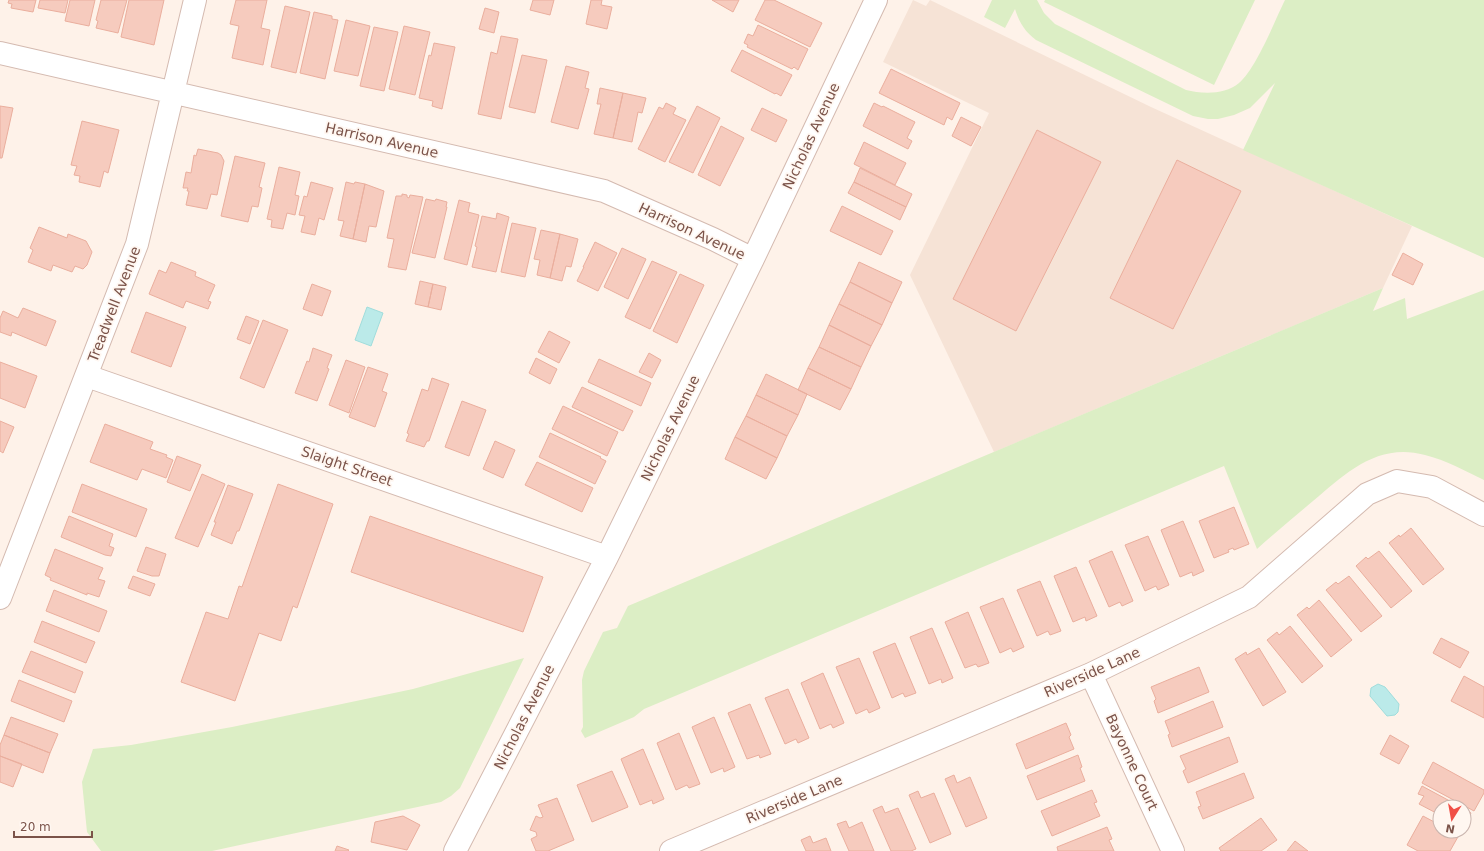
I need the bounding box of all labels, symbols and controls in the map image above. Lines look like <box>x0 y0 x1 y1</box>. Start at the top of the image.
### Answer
street label: Nicholas Avenue <box>779 80 843 192</box>
street label: Harrison Avenue <box>324 119 440 161</box>
street label: Harrison Avenue <box>636 199 748 263</box>
street label: Treadwell Avenue <box>84 244 143 365</box>
street label: Nicholas Avenue <box>637 372 703 484</box>
street label: Slaight Street <box>299 443 395 489</box>
street label: Riverside Lane <box>1042 644 1142 700</box>
street label: Nicholas Avenue <box>491 662 557 772</box>
street label: Bayonne Court <box>1103 711 1162 813</box>
street label: Riverside Lane <box>743 771 845 827</box>
north arrow <box>1432 799 1472 839</box>
scale bar <box>14 813 92 839</box>
text: 20 m <box>20 820 51 834</box>
text: N <box>1444 821 1456 836</box>

